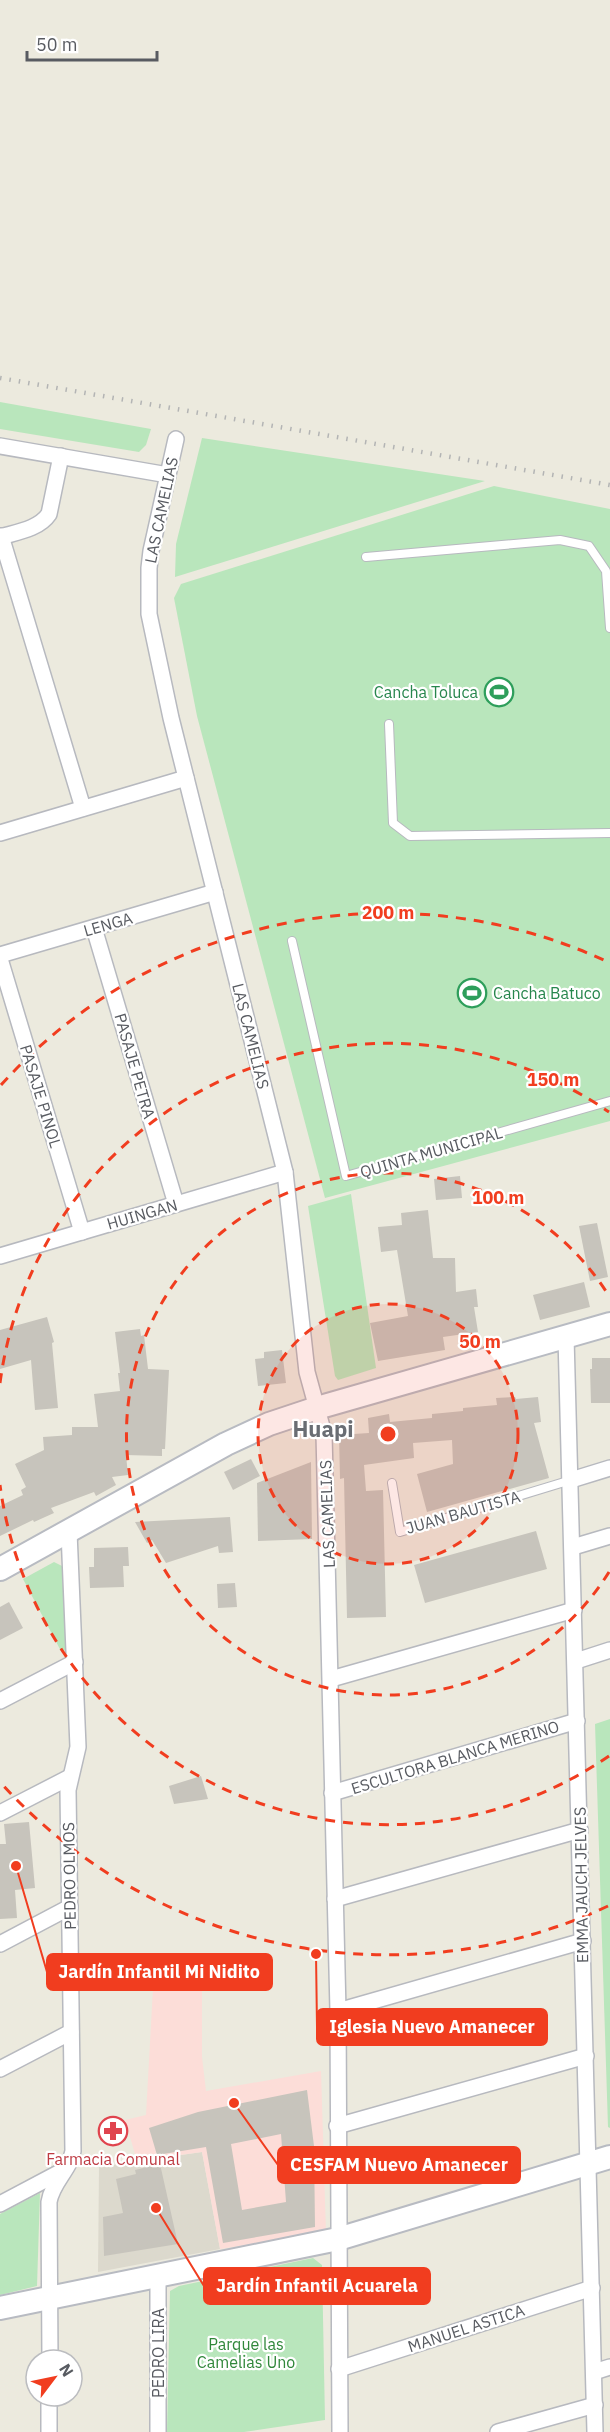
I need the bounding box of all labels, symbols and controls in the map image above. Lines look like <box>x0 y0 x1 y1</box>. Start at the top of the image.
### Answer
scale bar <box>27 24 158 62</box>
text: 50 m <box>36 33 78 56</box>
street label: LAS CAMELIAS <box>140 455 182 565</box>
sports icon: Cancha Toluca <box>483 676 515 708</box>
place label: Cancha Toluca <box>374 682 478 702</box>
text: 200 m <box>362 901 414 924</box>
street label: LENGA <box>81 907 135 941</box>
sports icon: Cancha Batuco <box>456 977 488 1009</box>
street label: LAS CAMELIAS <box>228 981 274 1091</box>
place label: Cancha Batuco <box>493 983 601 1003</box>
street label: PASAJE PETRA <box>110 1011 160 1121</box>
street label: PASAJE PINOL <box>16 1042 66 1150</box>
text: 150 m <box>527 1068 579 1091</box>
street label: QUINTA MUNICIPAL <box>358 1122 504 1182</box>
text: 100 m <box>472 1186 524 1209</box>
street label: HUINGAN <box>104 1194 180 1234</box>
text: 50 m <box>459 1330 501 1353</box>
district label: Huapi <box>292 1414 354 1443</box>
centre of rings <box>378 1424 398 1444</box>
street label: LAS CAMELIAS <box>315 1460 339 1568</box>
street label: JUAN BAUTISTA <box>403 1486 523 1538</box>
street label: ESCULTORA BLANCA MERINO <box>348 1716 562 1798</box>
street label: EMMA JAUCH JELVES <box>570 1807 592 1963</box>
street label: PEDRO OLMOS <box>58 1822 80 1930</box>
callout: Jardín Infantil Mi Nidito <box>47 1954 272 1990</box>
text: Jardín Infantil Mi Nidito <box>58 1960 260 1983</box>
callout: Iglesia Nuevo Amanecer <box>317 2009 547 2045</box>
text: Iglesia Nuevo Amanecer <box>329 2015 535 2038</box>
pharmacy icon: Farmacia Comunal <box>97 2115 129 2147</box>
callout: CESFAM Nuevo Amanecer <box>278 2147 520 2183</box>
place label: Farmacia Comunal <box>46 2149 180 2169</box>
text: CESFAM Nuevo Amanecer <box>290 2153 508 2176</box>
callout: Jardín Infantil Acuarela <box>204 2268 430 2304</box>
text: Jardín Infantil Acuarela <box>216 2274 418 2297</box>
street label: MANUEL ASTICA <box>405 2300 527 2356</box>
street label: PEDRO LIRA <box>148 2308 168 2398</box>
park label: Parque las Camelias Uno <box>197 2334 295 2372</box>
north arrow <box>24 2348 84 2408</box>
text: N <box>55 2360 78 2380</box>

